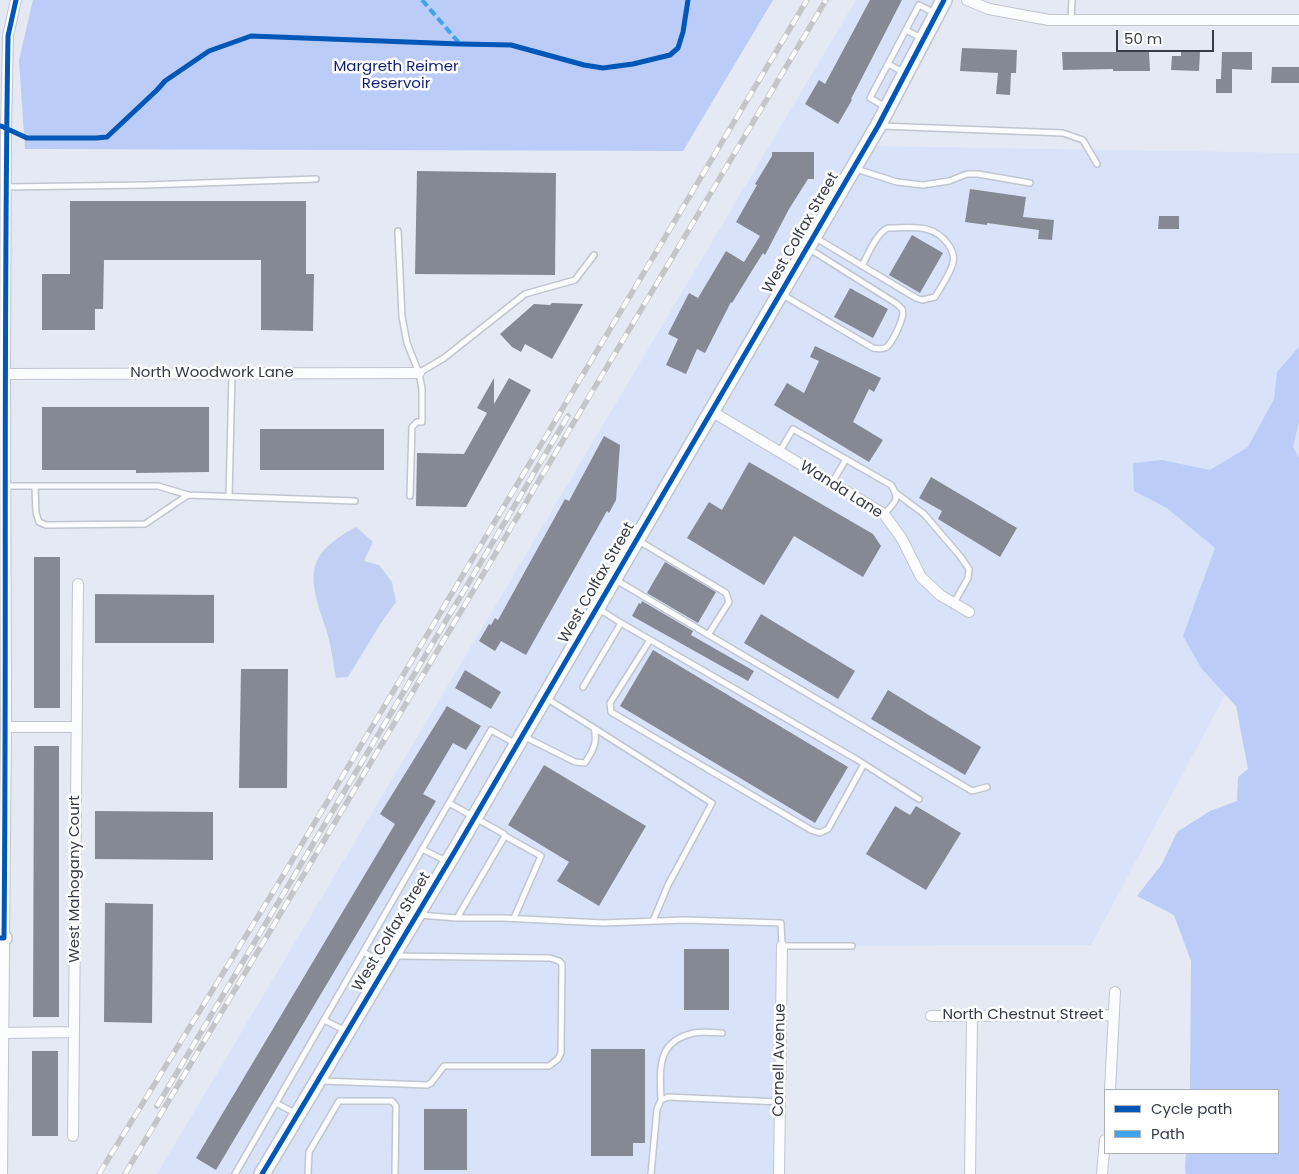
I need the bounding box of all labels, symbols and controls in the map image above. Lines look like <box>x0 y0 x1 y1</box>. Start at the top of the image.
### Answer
scale bar <box>1119 20 1216 52</box>
text: 50 m <box>1124 28 1162 49</box>
park label: Margreth Reimer Reservoir <box>333 58 459 93</box>
street label: West Colfax Street <box>759 169 843 297</box>
street label: North Woodwork Lane <box>130 364 294 382</box>
street label: Wanda Lane <box>796 457 886 523</box>
street label: West Colfax Street <box>555 519 639 647</box>
street label: West Mahogany Court <box>66 795 84 963</box>
street label: West Colfax Street <box>349 869 435 995</box>
street label: Cornell Avenue <box>770 1003 790 1117</box>
street label: North Chestnut Street <box>942 1006 1104 1024</box>
legend <box>1104 1089 1279 1154</box>
text: Cycle path <box>1151 1098 1232 1119</box>
text: Path <box>1151 1123 1185 1144</box>

